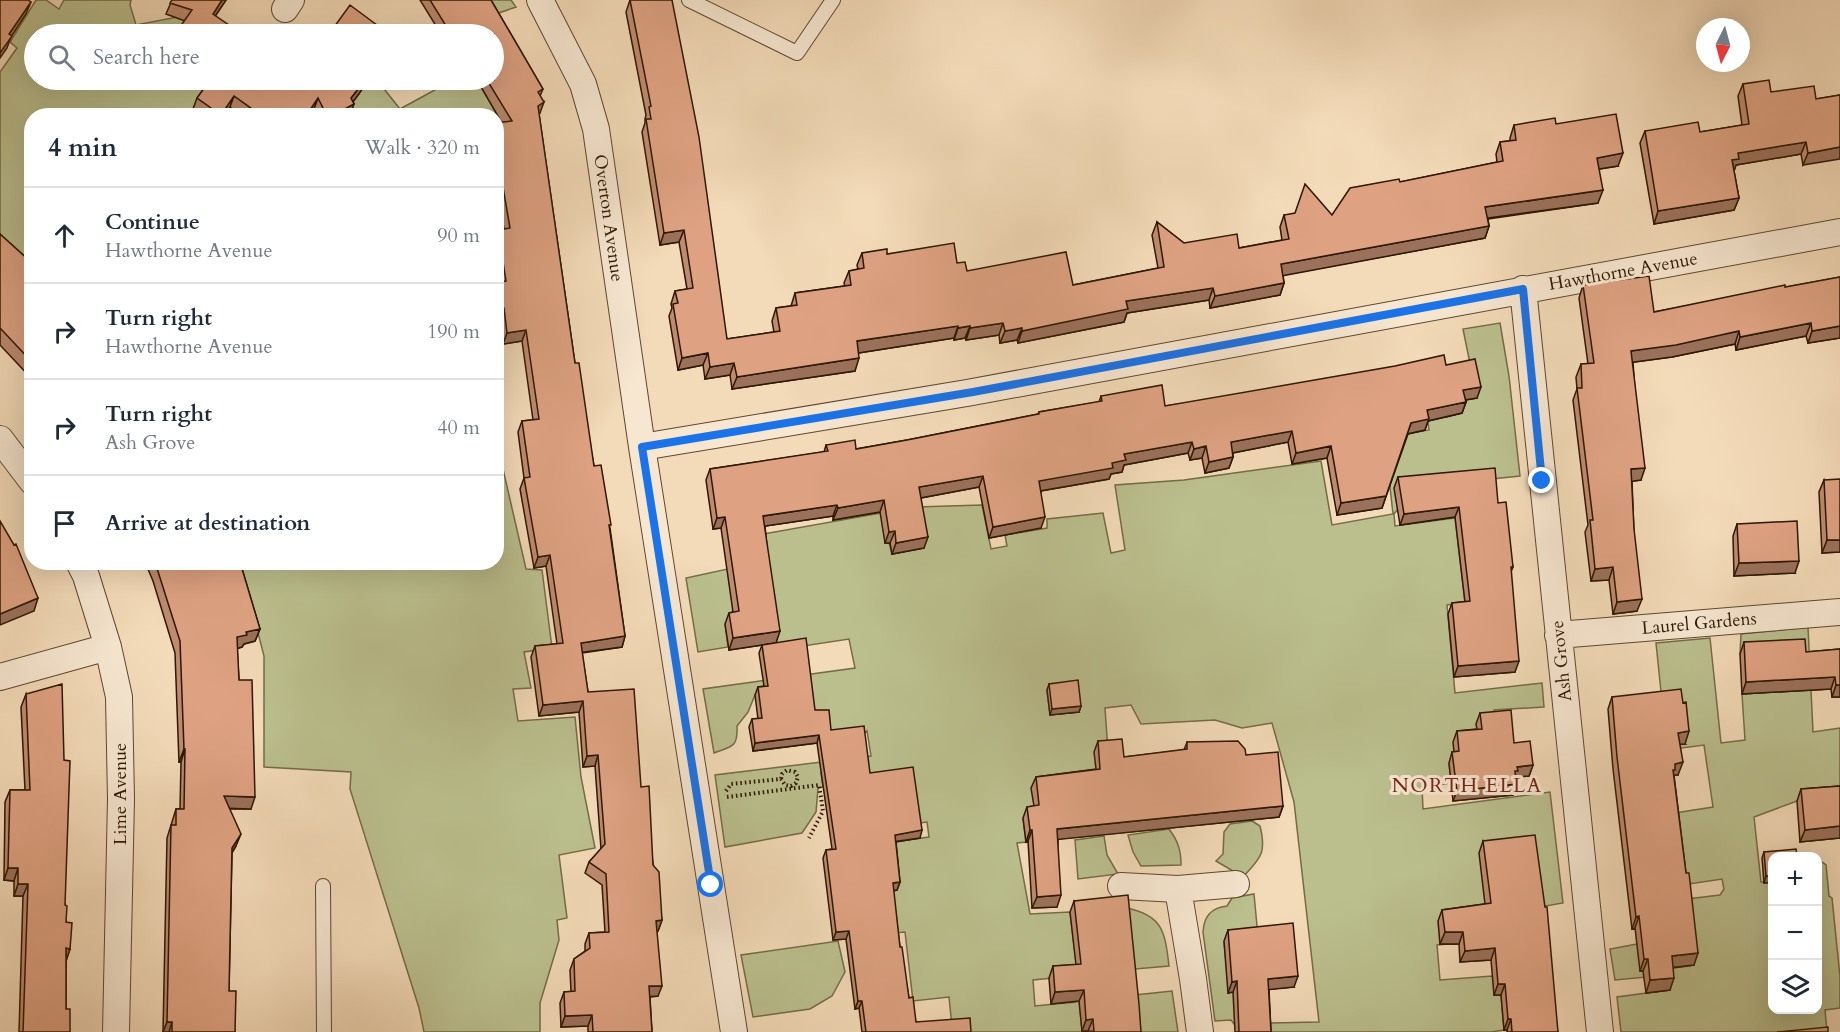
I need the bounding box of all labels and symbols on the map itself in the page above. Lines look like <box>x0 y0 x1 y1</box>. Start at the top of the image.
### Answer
north arrow <box>1696 18 1750 72</box>
street label: Overton Avenue <box>587 153 630 283</box>
street label: Hawthorne Avenue <box>1547 246 1699 297</box>
route end <box>1528 467 1554 493</box>
street label: Laurel Gardens <box>1641 606 1758 641</box>
street label: Ash Grove <box>1545 619 1578 703</box>
street label: Lime Avenue <box>108 743 133 845</box>
district label: NORTH ELLA <box>1392 772 1542 799</box>
route start <box>697 871 723 897</box>

